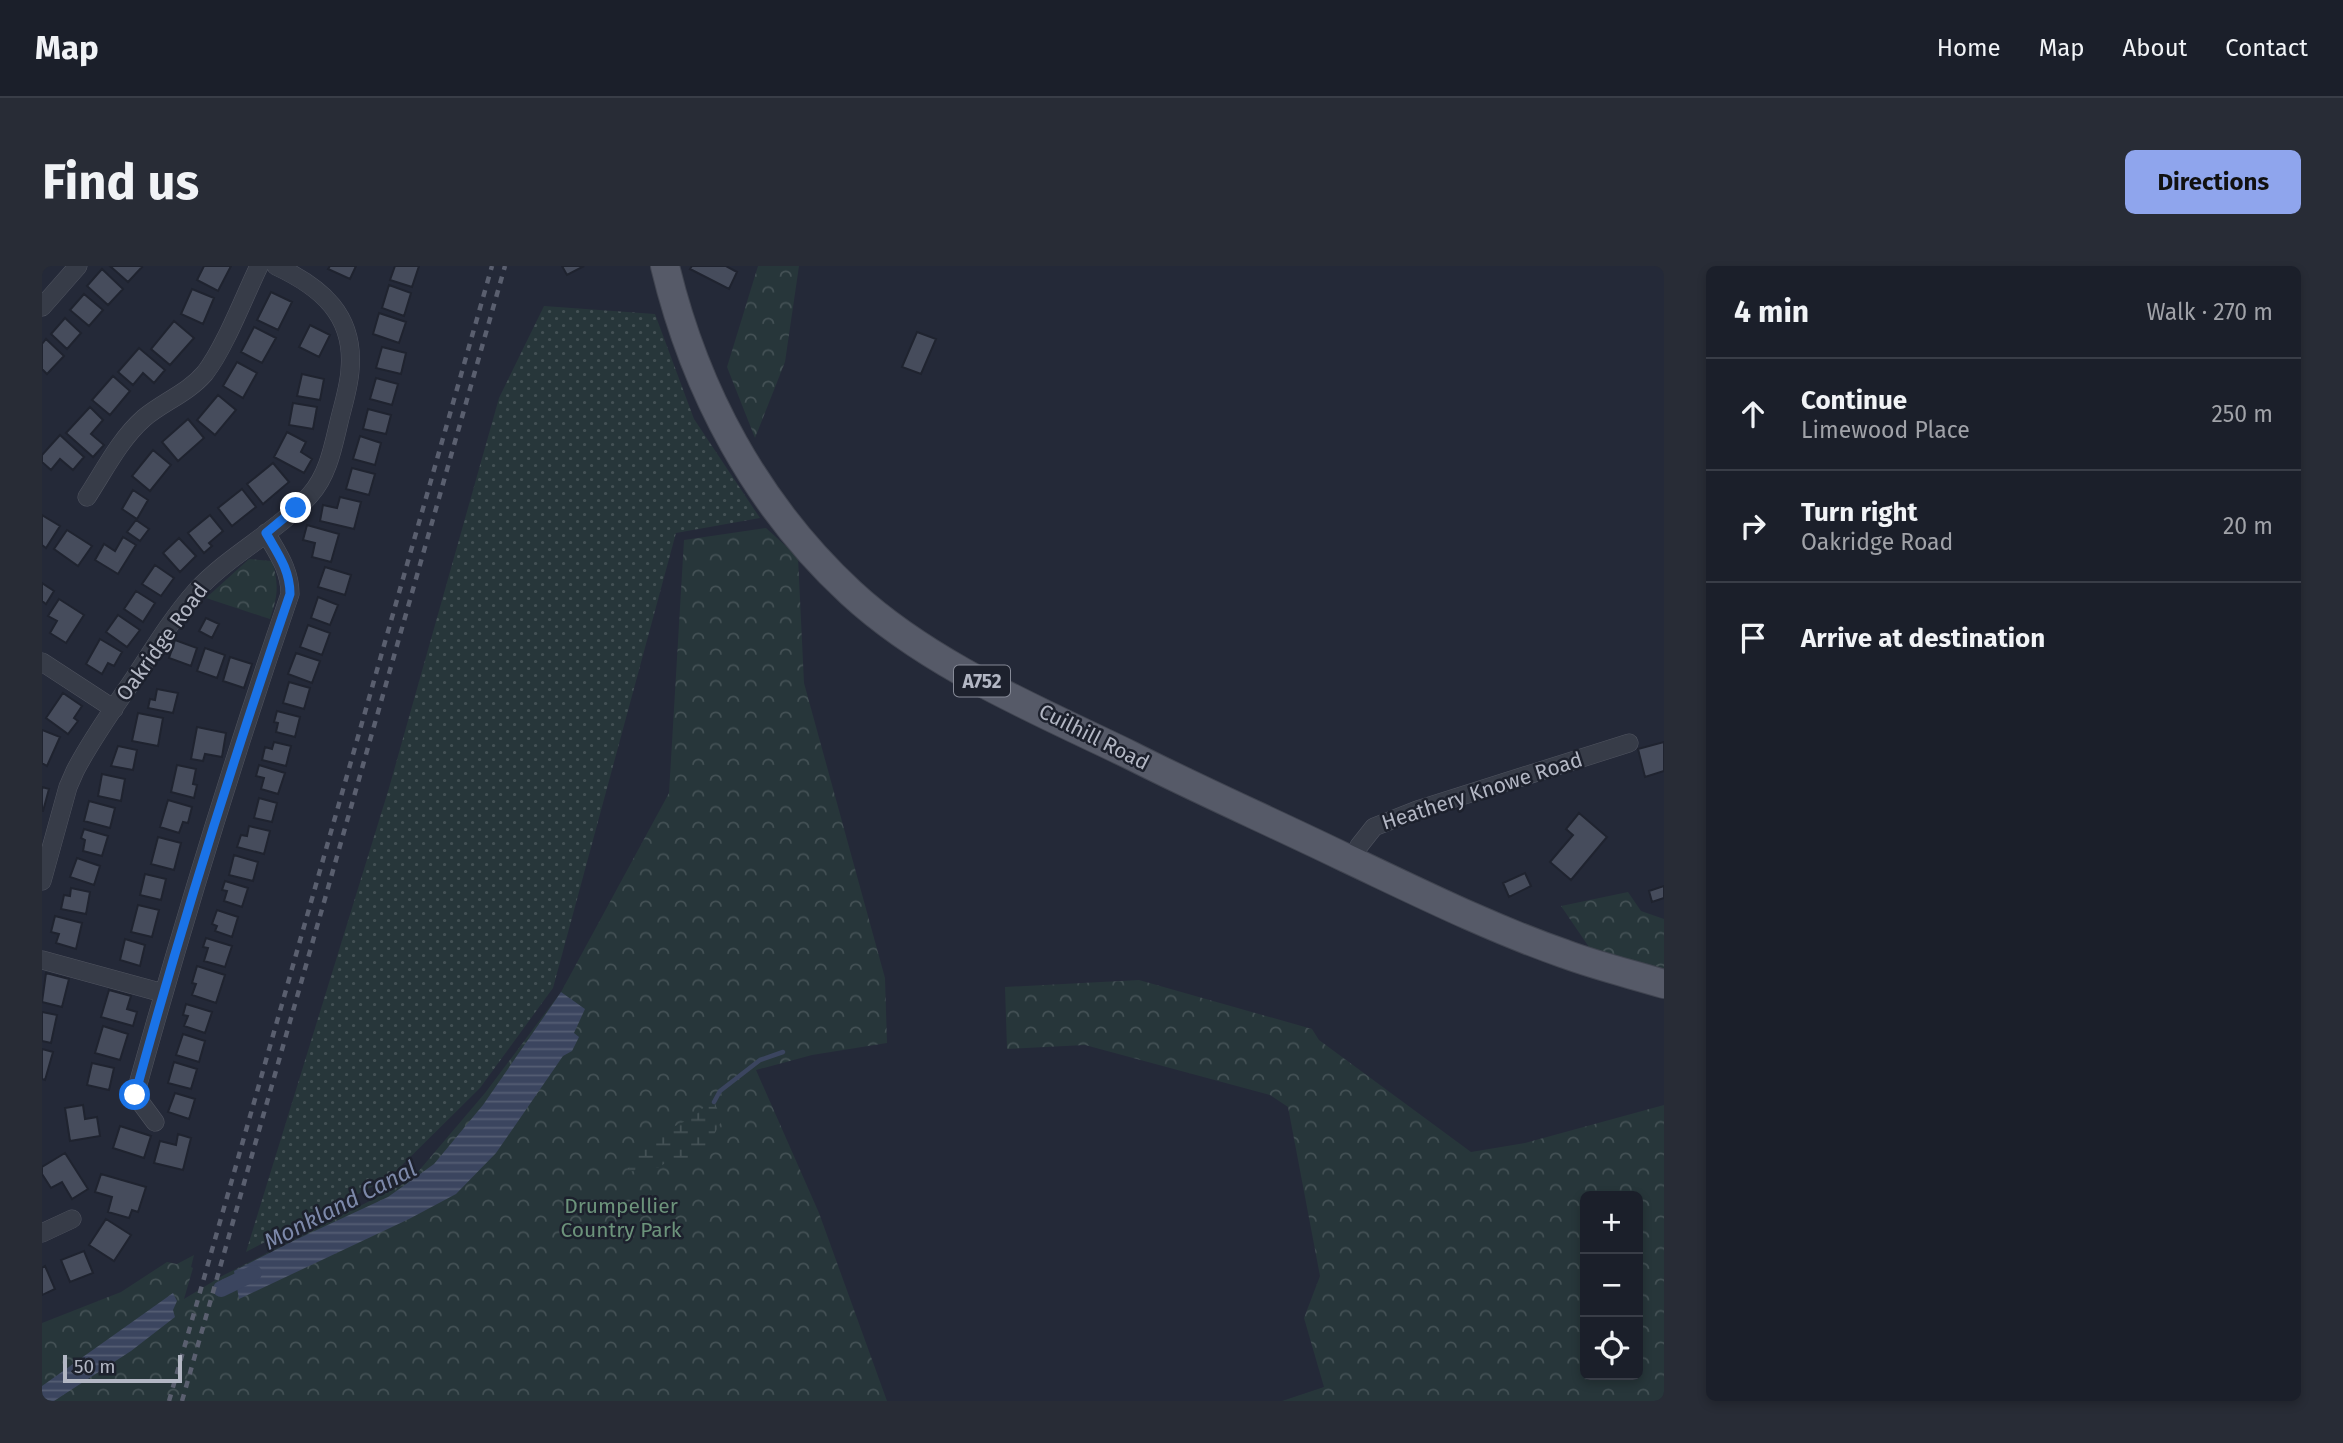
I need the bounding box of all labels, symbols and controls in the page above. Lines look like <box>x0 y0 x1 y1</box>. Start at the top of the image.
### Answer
text: Map <box>35 28 99 68</box>
text: Home <box>1937 34 2001 62</box>
text: Map <box>2039 34 2085 62</box>
text: About <box>2123 34 2187 62</box>
text: Contact <box>2225 34 2308 62</box>
button: Directions <box>2125 150 2301 214</box>
text: Find us <box>42 153 199 212</box>
text: 4 min <box>1734 294 1809 330</box>
text: Walk · 270 m <box>2146 298 2273 326</box>
text: Continue <box>1801 385 1907 416</box>
icon: ahead <box>1734 395 1772 433</box>
text: 250 m <box>2211 400 2273 428</box>
text: Limewood Place <box>1801 416 1970 444</box>
route end <box>280 492 311 523</box>
text: Turn right <box>1801 497 1918 528</box>
icon: right <box>1734 507 1772 545</box>
text: 20 m <box>2223 512 2273 540</box>
text: Oakridge Road <box>1801 528 1953 556</box>
street label: Oakridge Road <box>111 578 213 706</box>
icon: arrive <box>1734 619 1772 657</box>
text: Arrive at destination <box>1801 623 2045 654</box>
road number: A752 <box>954 666 1010 696</box>
street label: Cuilhill Road <box>1035 698 1153 776</box>
street label: Heathery Knowe Road <box>1378 746 1586 836</box>
route start <box>119 1079 150 1110</box>
water label: Monkland Canal <box>259 1154 421 1256</box>
map controls <box>1580 1191 1643 1380</box>
button: + <box>1580 1191 1643 1254</box>
park label: Drumpellier Country Park <box>560 1193 682 1243</box>
button: − <box>1580 1254 1643 1317</box>
button: locate <box>1580 1317 1643 1380</box>
scale bar <box>63 1352 182 1384</box>
text: 50 m <box>74 1355 115 1378</box>

